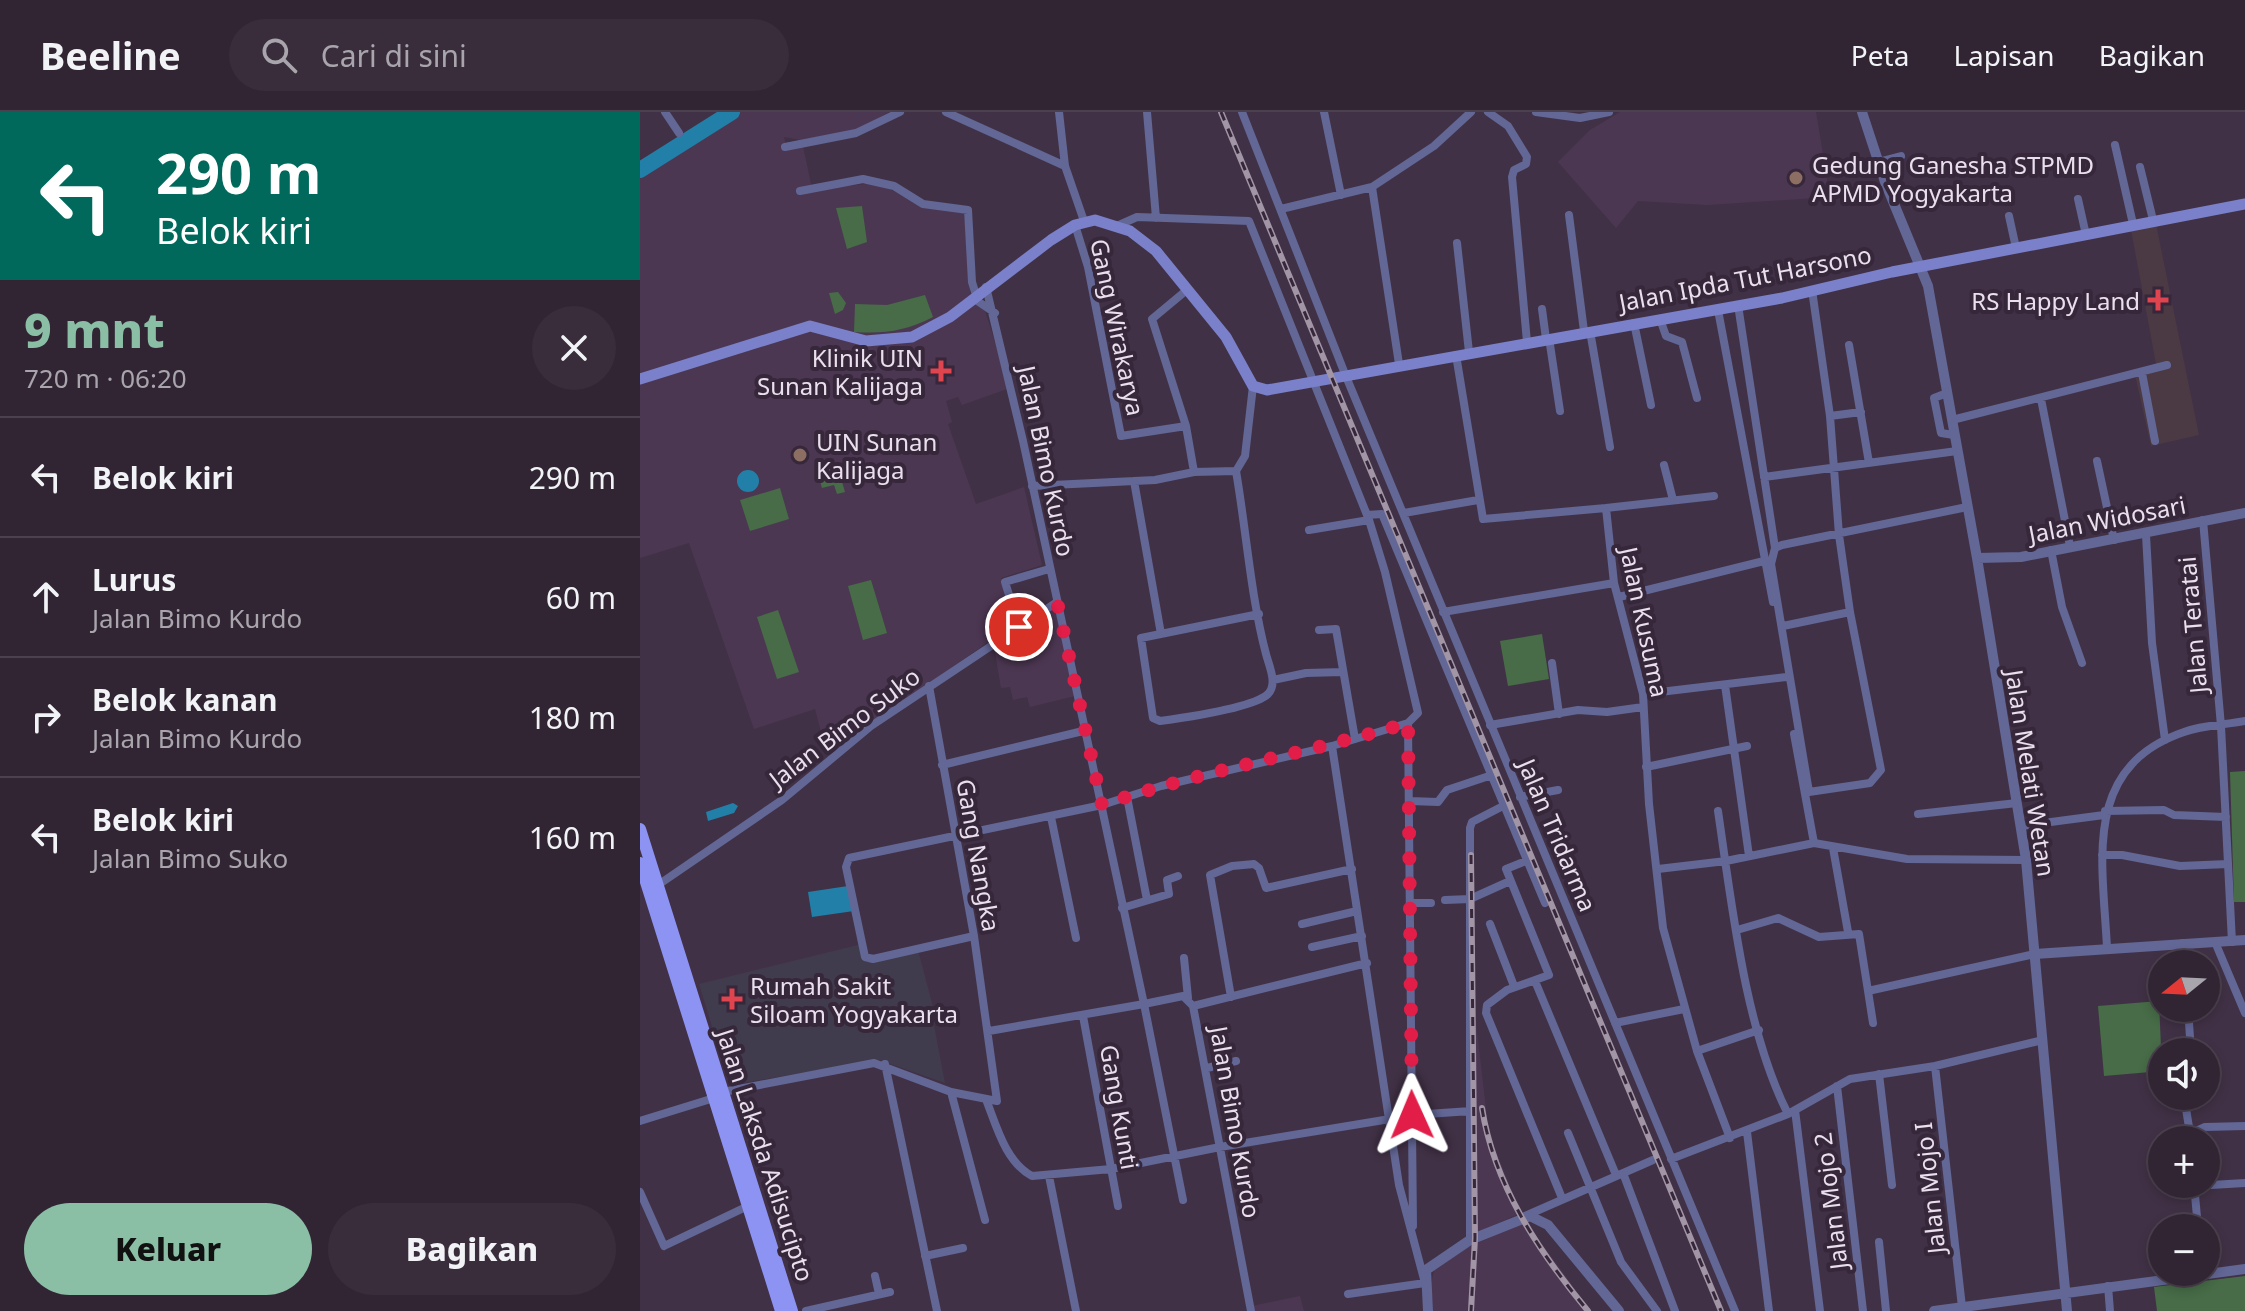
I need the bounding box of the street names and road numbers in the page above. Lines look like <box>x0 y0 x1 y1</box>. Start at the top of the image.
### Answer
street label: Gang Wirakarya <box>1083 235 1153 419</box>
street label: Jalan Ipda Tut Harsono <box>1614 237 1874 319</box>
street label: Jalan Bimo Kurdo <box>1010 361 1083 559</box>
street label: Jalan Widosari <box>2024 488 2188 551</box>
street label: Jalan Kusuma <box>1613 542 1677 700</box>
street label: Jalan Teratai <box>2170 555 2215 697</box>
street label: Jalan Bimo Suko <box>760 659 926 796</box>
street label: Jalan Melati Wetan <box>1998 665 2064 879</box>
street label: Jalan Tridarma <box>1510 752 1605 916</box>
street label: Gang Nangka <box>949 776 1009 934</box>
street label: Jalan Bimo Kurdo <box>1203 1022 1269 1220</box>
street label: Jalan Laksda Adisucipto <box>709 1023 822 1286</box>
street label: Gang Kunti <box>1093 1042 1147 1172</box>
street label: Jalan Mojo I <box>1906 1121 1953 1257</box>
street label: Jalan Mojo 2 <box>1805 1131 1855 1273</box>

